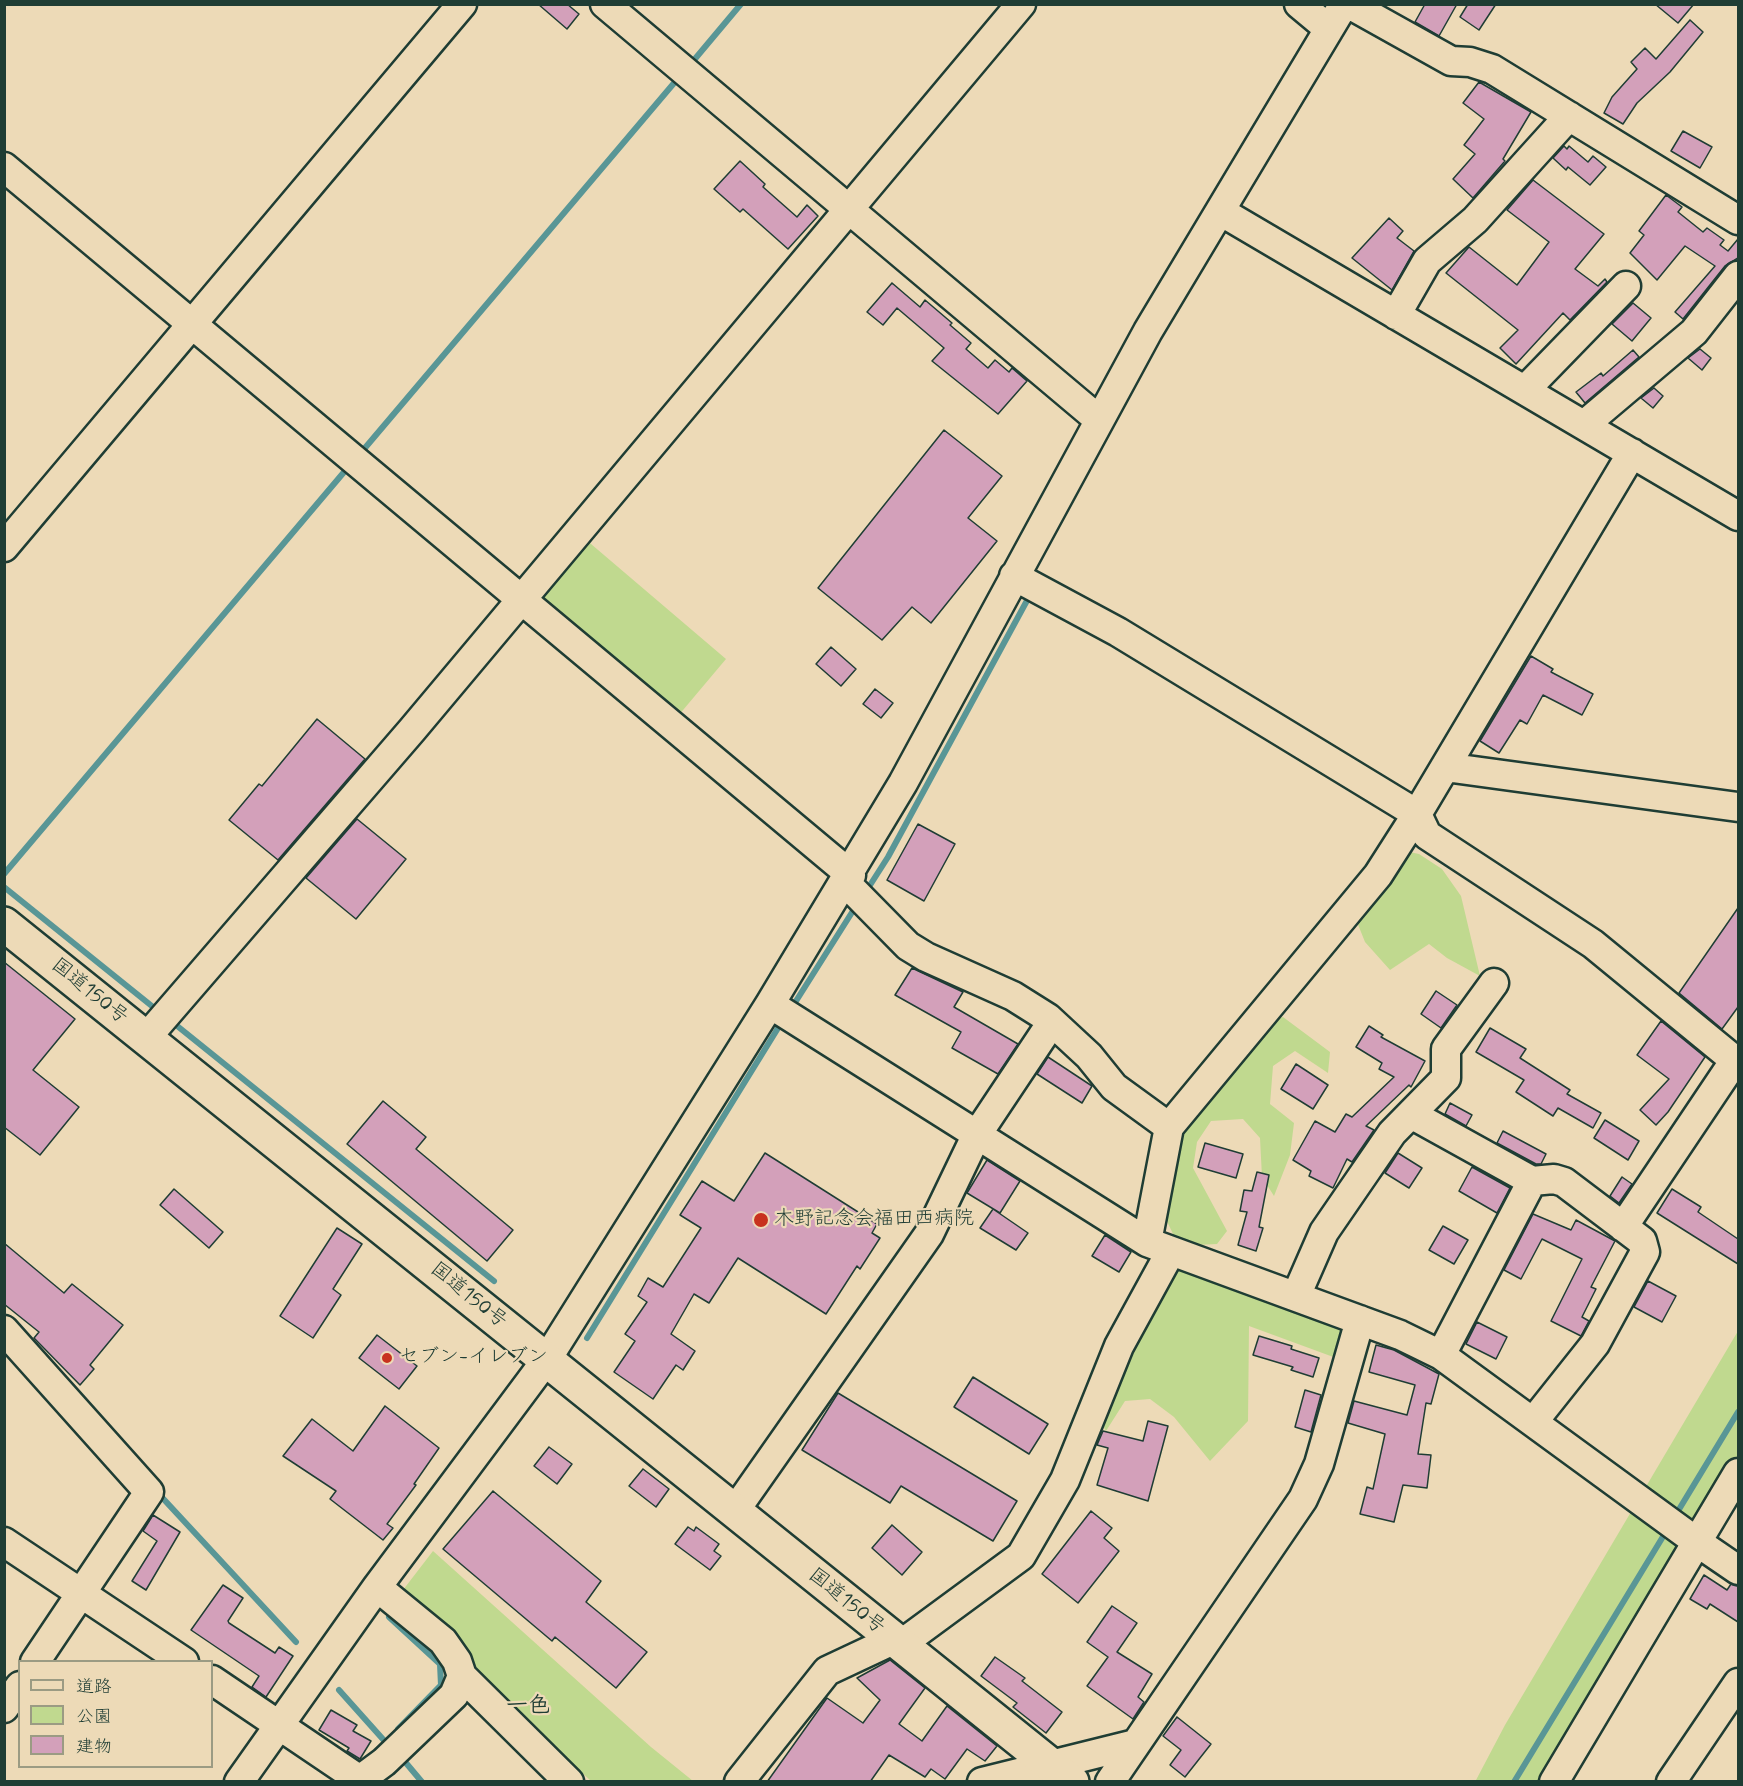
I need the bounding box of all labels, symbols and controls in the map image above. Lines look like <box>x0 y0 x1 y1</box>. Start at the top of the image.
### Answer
street label: 国道150号 <box>46 954 132 1030</box>
place label: 木野記念会福田西病院 <box>774 1208 974 1232</box>
marker: 木野記念会福田西病院 <box>752 1211 770 1229</box>
street label: 国道150号 <box>425 1258 511 1334</box>
place label: セブン-イレブン <box>399 1346 548 1370</box>
marker: セブン-イレブン <box>380 1351 394 1365</box>
street label: 国道150号 <box>803 1564 889 1640</box>
legend <box>18 1660 213 1768</box>
text: 道路 <box>76 1675 112 1699</box>
district label: 一色 <box>506 1694 550 1720</box>
text: 公園 <box>76 1705 112 1729</box>
text: 建物 <box>76 1735 112 1759</box>

